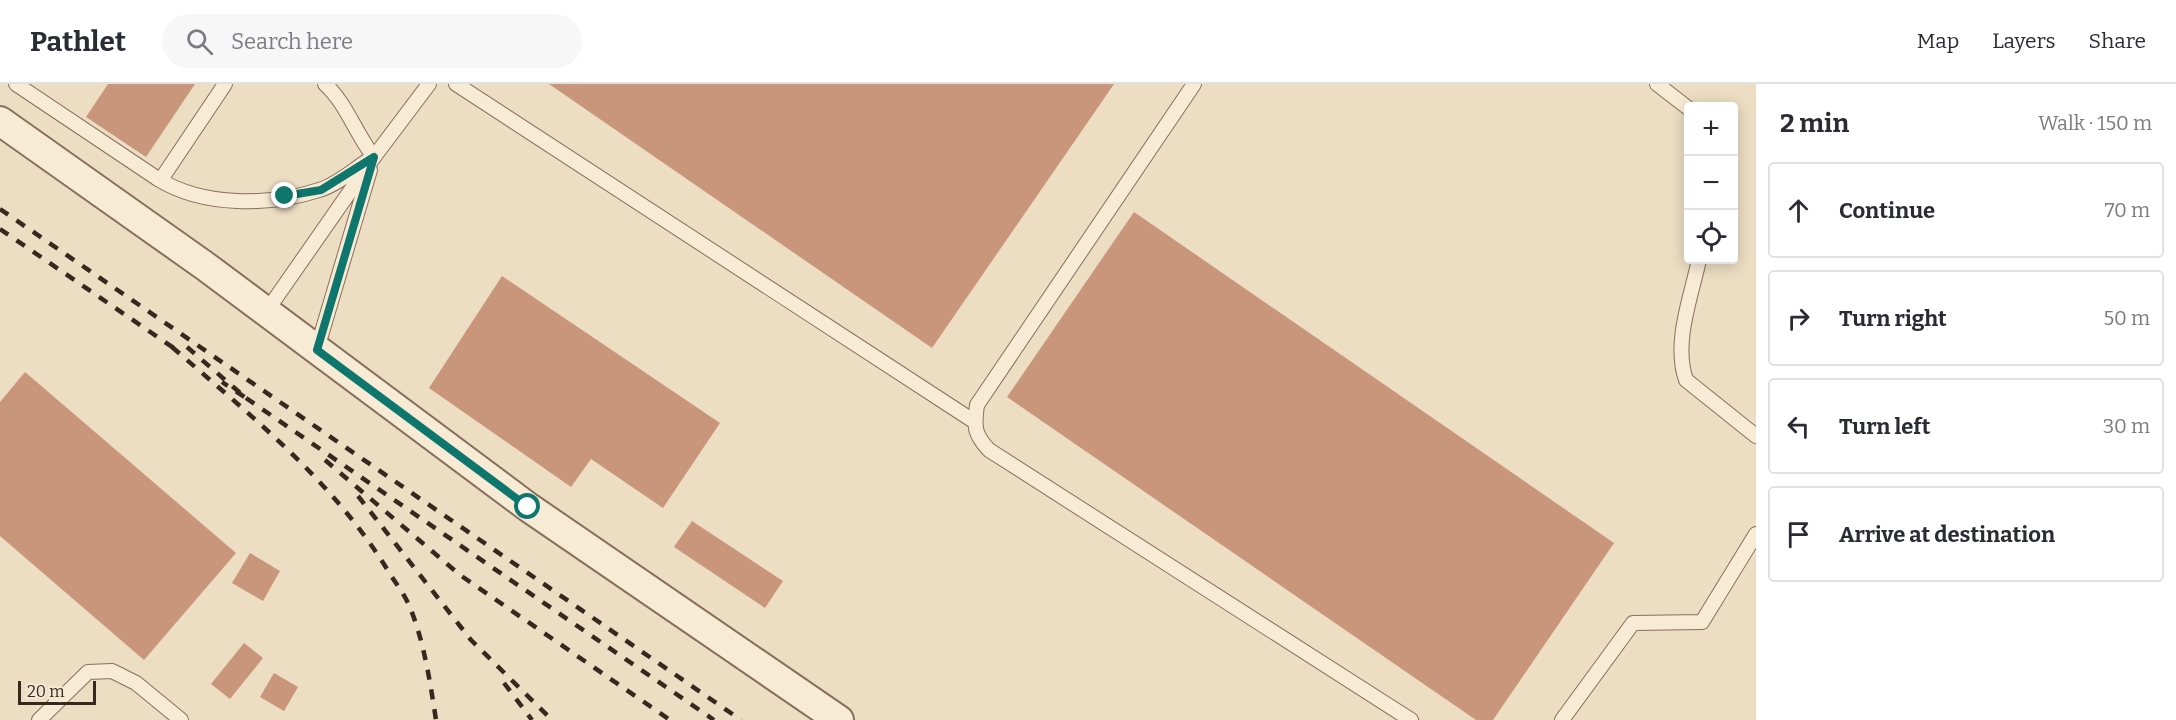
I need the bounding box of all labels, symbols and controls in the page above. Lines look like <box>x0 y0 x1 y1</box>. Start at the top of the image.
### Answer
search box <box>162 14 582 68</box>
text: Pathlet <box>30 25 126 58</box>
icon: search <box>183 25 216 58</box>
text: Search here <box>231 28 353 55</box>
text: Map <box>1917 28 1959 54</box>
text: Layers <box>1992 28 2056 54</box>
text: Share <box>2089 28 2146 54</box>
map controls <box>1684 102 1738 264</box>
button: + <box>1684 102 1738 156</box>
text: 2 min <box>1780 108 1849 139</box>
text: Walk · 150 m <box>2038 111 2152 135</box>
button: − <box>1684 156 1738 210</box>
route end <box>271 182 297 208</box>
icon: ahead <box>1782 194 1815 227</box>
text: Continue <box>1839 197 1935 224</box>
text: 70 m <box>2104 198 2150 222</box>
button: locate <box>1684 210 1738 264</box>
icon: right <box>1782 302 1815 335</box>
text: Turn right <box>1839 305 1947 332</box>
text: 50 m <box>2103 306 2150 330</box>
icon: left <box>1782 410 1815 443</box>
text: Turn left <box>1839 413 1931 440</box>
text: 30 m <box>2103 414 2150 438</box>
route start <box>514 493 540 519</box>
icon: arrive <box>1782 518 1815 551</box>
text: Arrive at destination <box>1839 521 2055 548</box>
scale bar <box>18 678 96 706</box>
text: 20 m <box>27 682 64 701</box>

